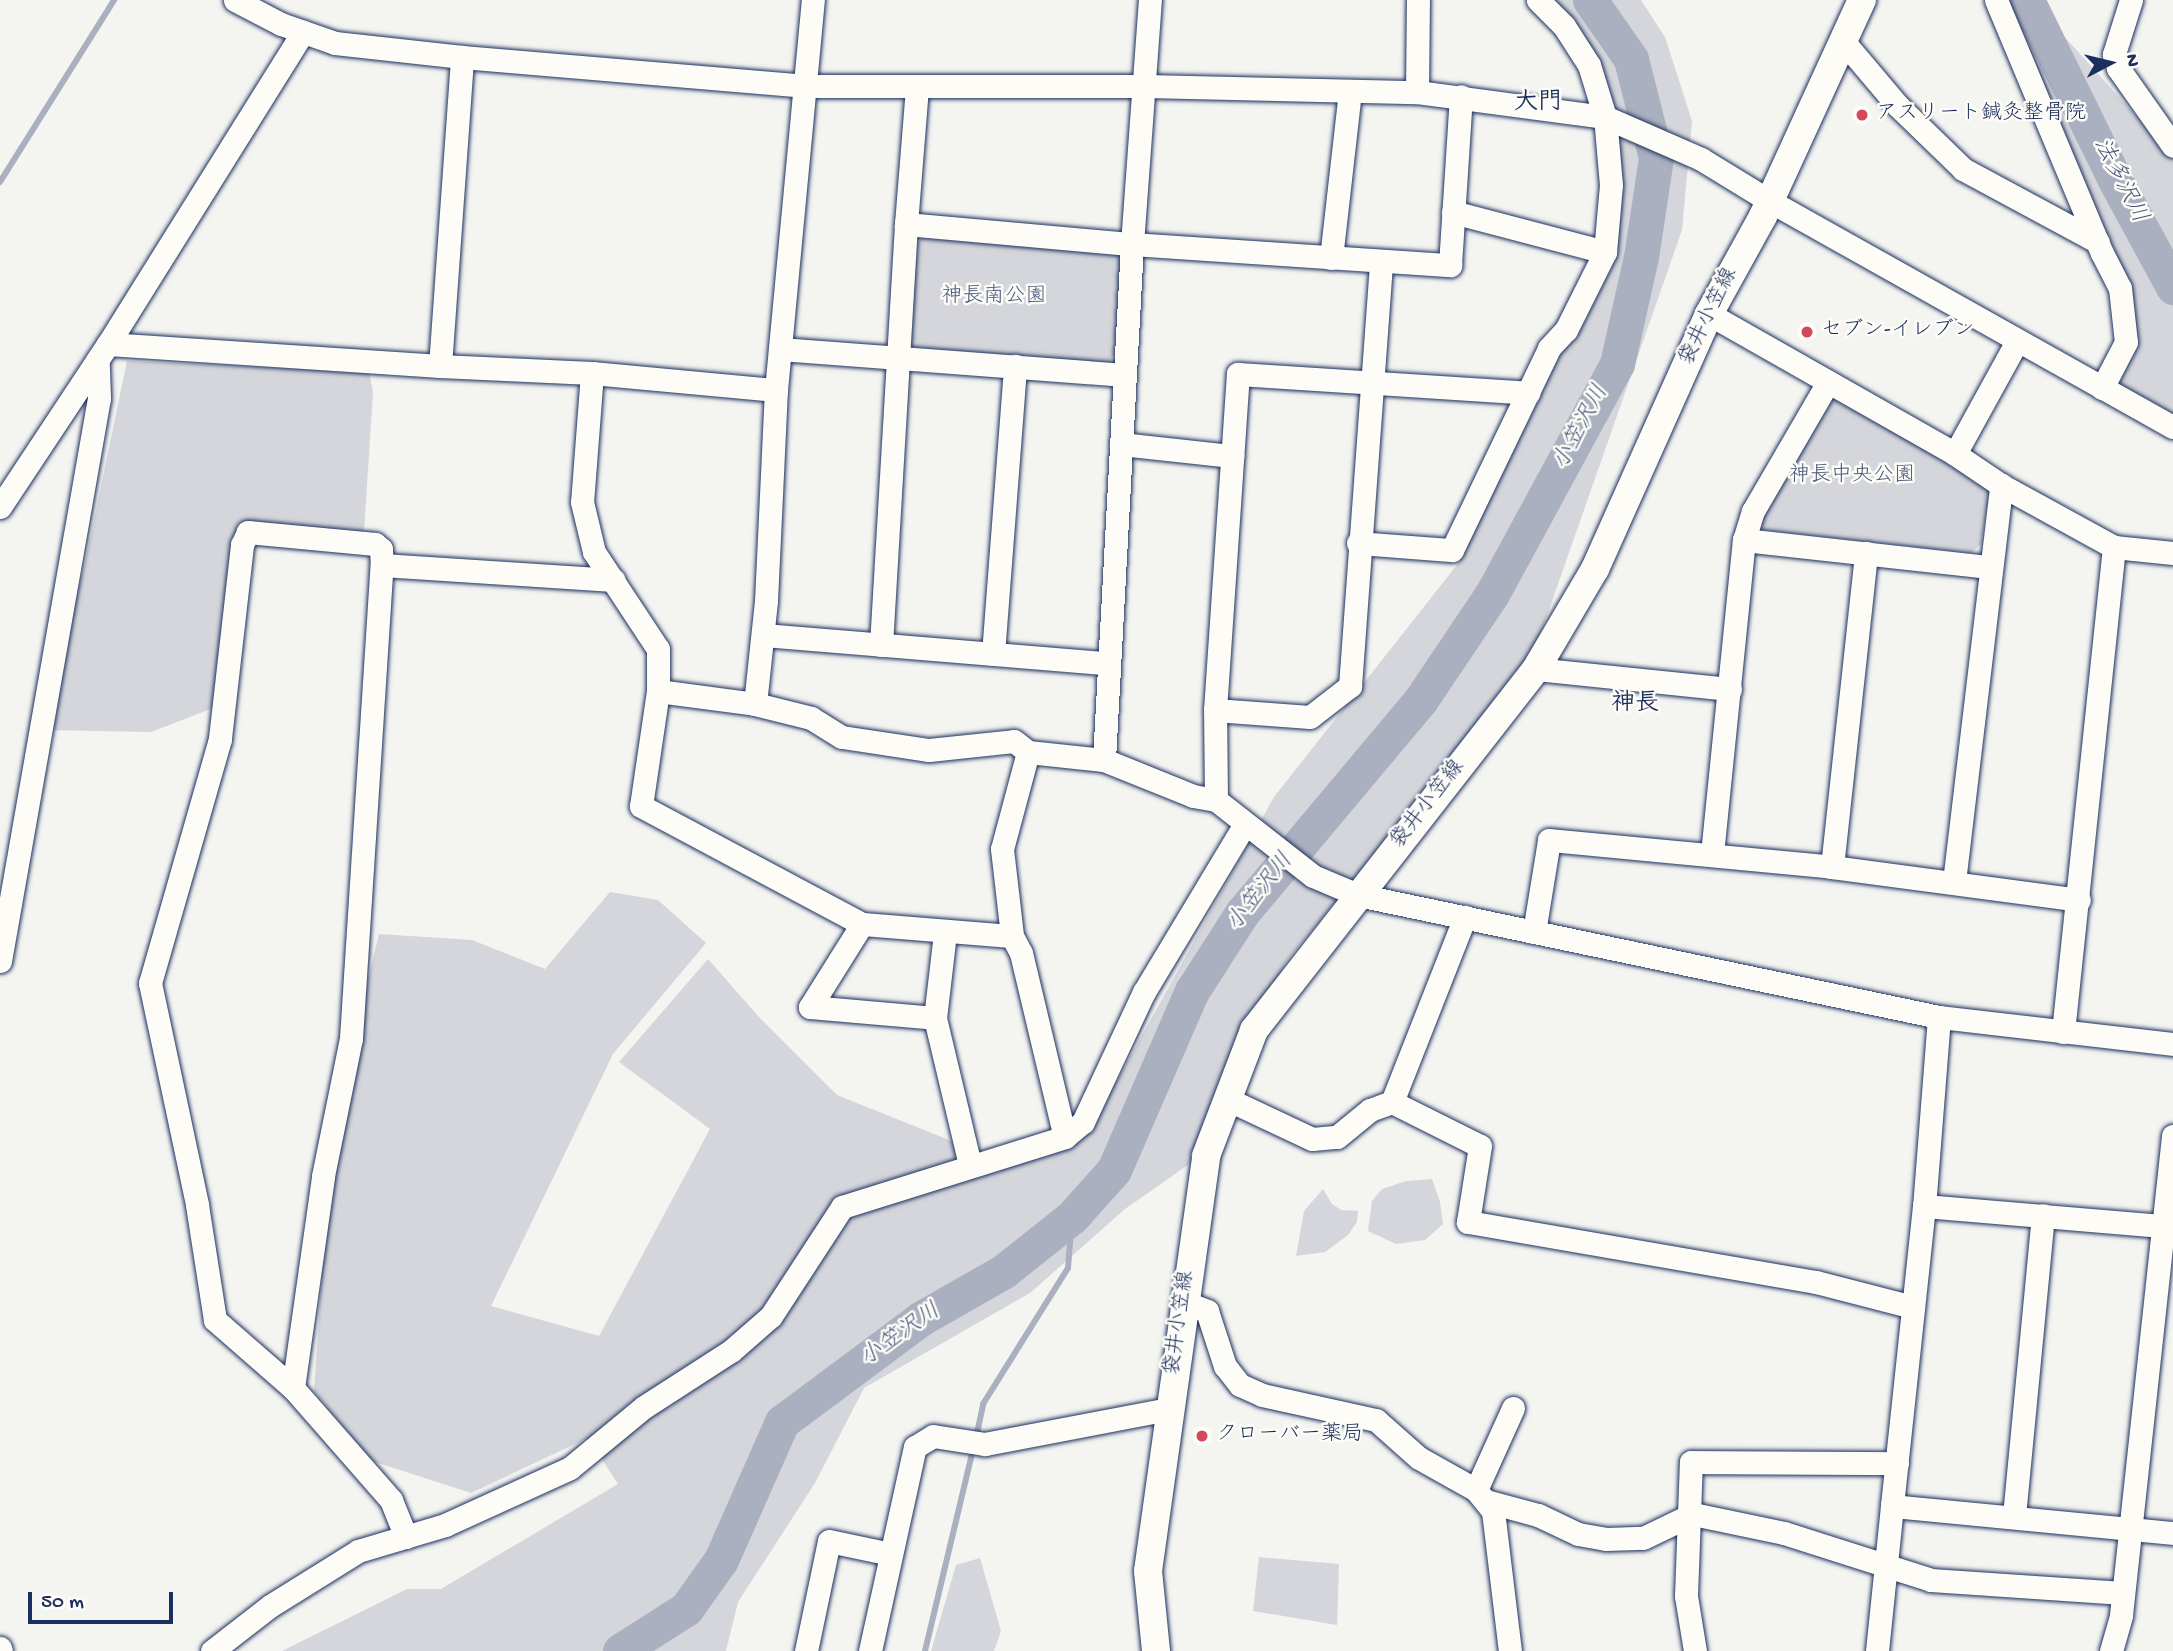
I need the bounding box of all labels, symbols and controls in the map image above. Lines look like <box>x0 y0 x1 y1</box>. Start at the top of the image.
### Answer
north arrow <box>2075 28 2145 98</box>
text: N <box>2119 53 2144 68</box>
district label: 大門 <box>1514 90 1562 118</box>
place label: アスリート鍼灸整骨院 <box>1876 102 2086 128</box>
marker: アスリート鍼灸整骨院 <box>1854 107 1870 123</box>
water label: 法多沢川 <box>2086 134 2152 228</box>
street label: 袋井小笠線 <box>1676 264 1744 370</box>
park label: 神長南公園 <box>942 285 1046 311</box>
place label: セブン-イレブン <box>1821 319 1975 345</box>
marker: セブン-イレブン <box>1799 324 1815 340</box>
water label: 小笠沢川 <box>1548 381 1616 475</box>
park label: 神長中央公園 <box>1789 464 1915 490</box>
district label: 神長 <box>1611 691 1659 719</box>
street label: 袋井小笠線 <box>1387 756 1471 854</box>
water label: 小笠沢川 <box>1222 848 1300 938</box>
street label: 袋井小笠線 <box>1161 1269 1201 1377</box>
water label: 小笠沢川 <box>855 1298 947 1374</box>
place label: クローバー薬局 <box>1216 1423 1363 1449</box>
marker: クローバー薬局 <box>1194 1428 1210 1444</box>
scale bar <box>32 1578 177 1622</box>
text: 50 m <box>41 1591 84 1616</box>

